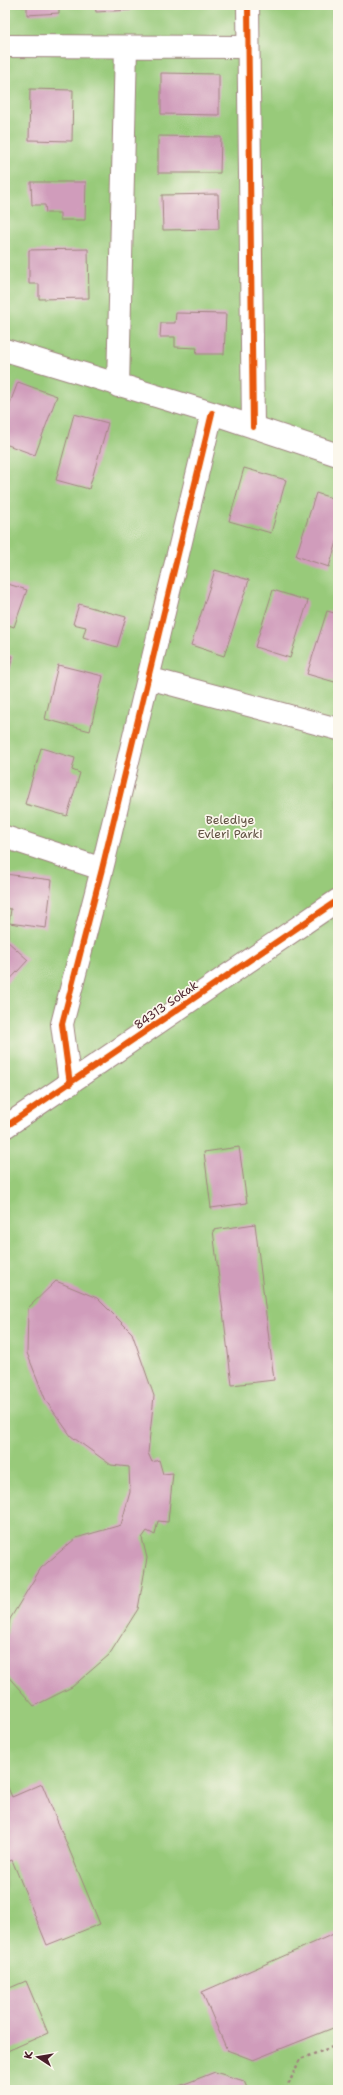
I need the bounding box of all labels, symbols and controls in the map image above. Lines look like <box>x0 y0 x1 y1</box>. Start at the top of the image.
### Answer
park label: Belediye Evleri Parki <box>197 812 263 842</box>
street label: 84313 Sokak <box>131 977 201 1033</box>
north arrow <box>18 2037 58 2077</box>
text: K <box>21 2049 37 2060</box>

